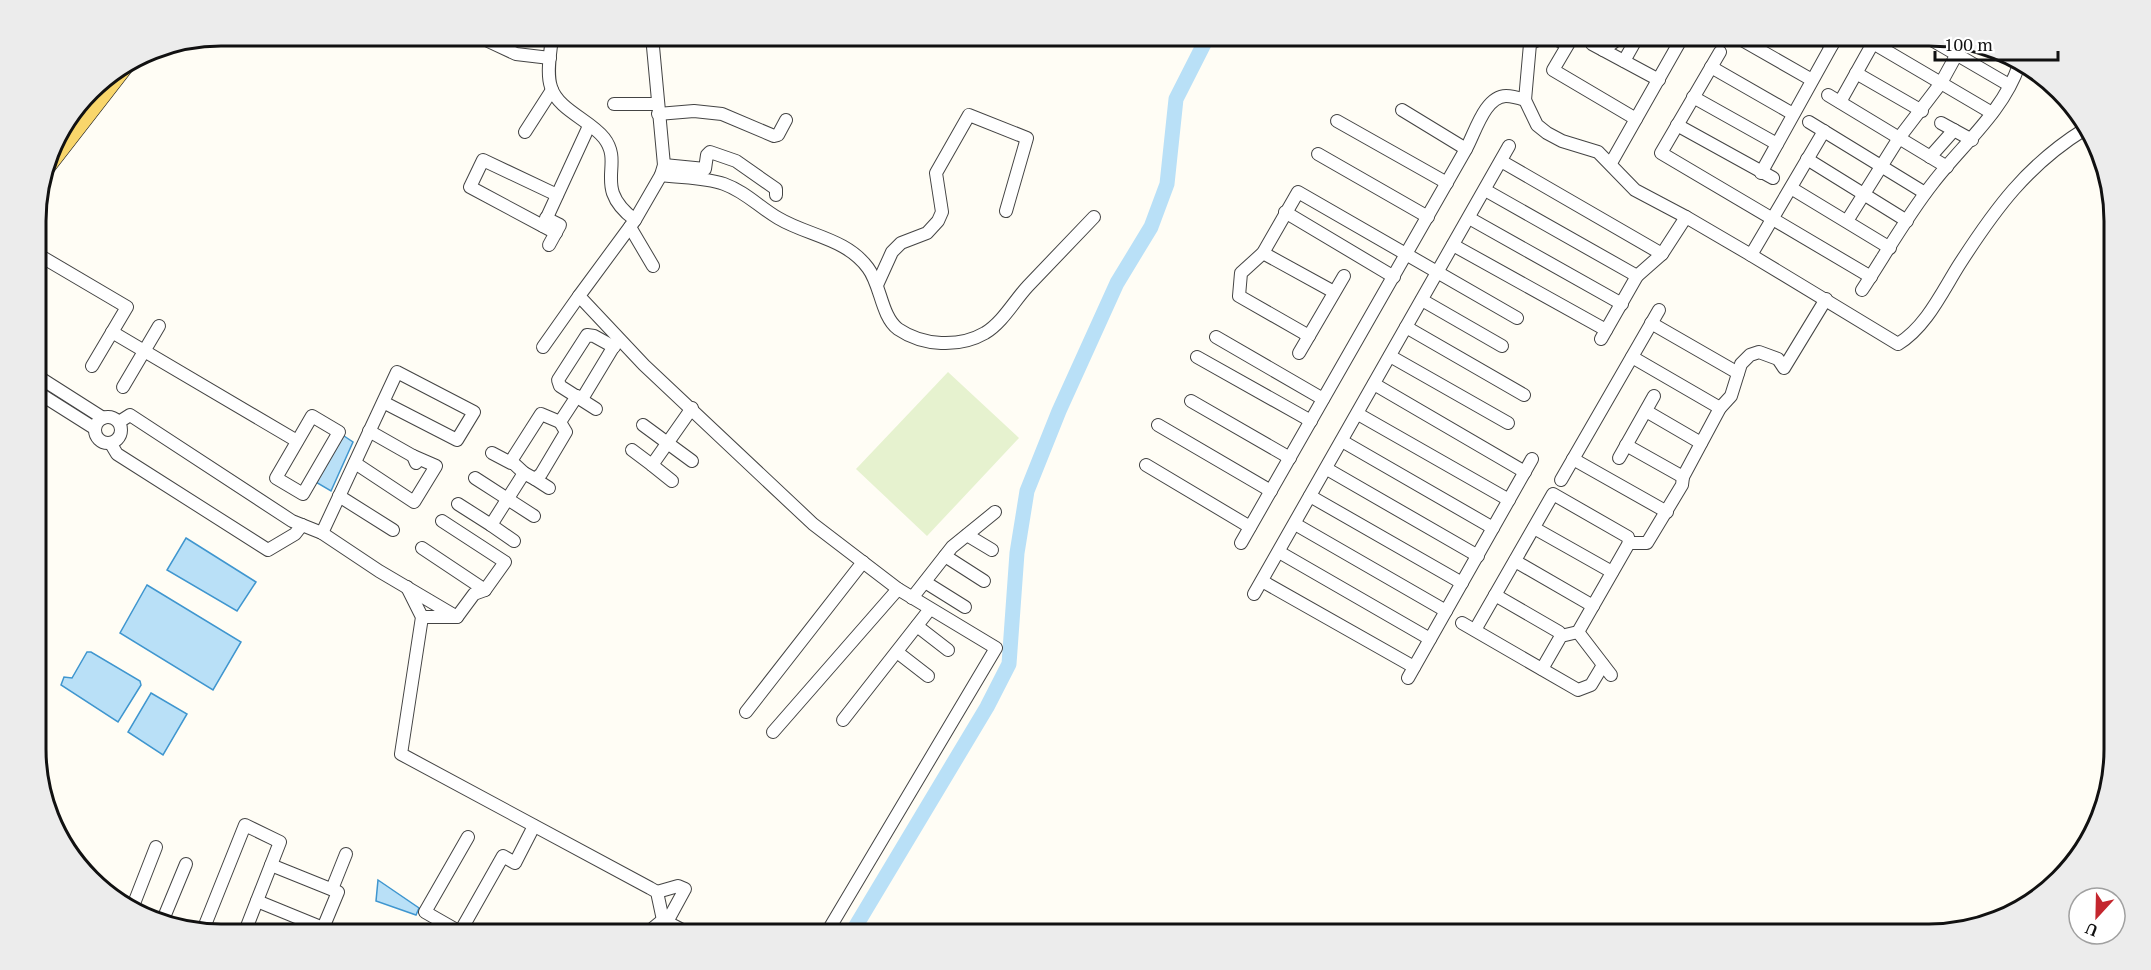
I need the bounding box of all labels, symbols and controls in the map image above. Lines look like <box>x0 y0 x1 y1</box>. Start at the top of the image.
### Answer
scale bar <box>1935 24 2058 62</box>
text: 100 m <box>1944 32 1993 56</box>
north arrow <box>2067 886 2127 946</box>
text: U <box>2081 917 2101 942</box>

